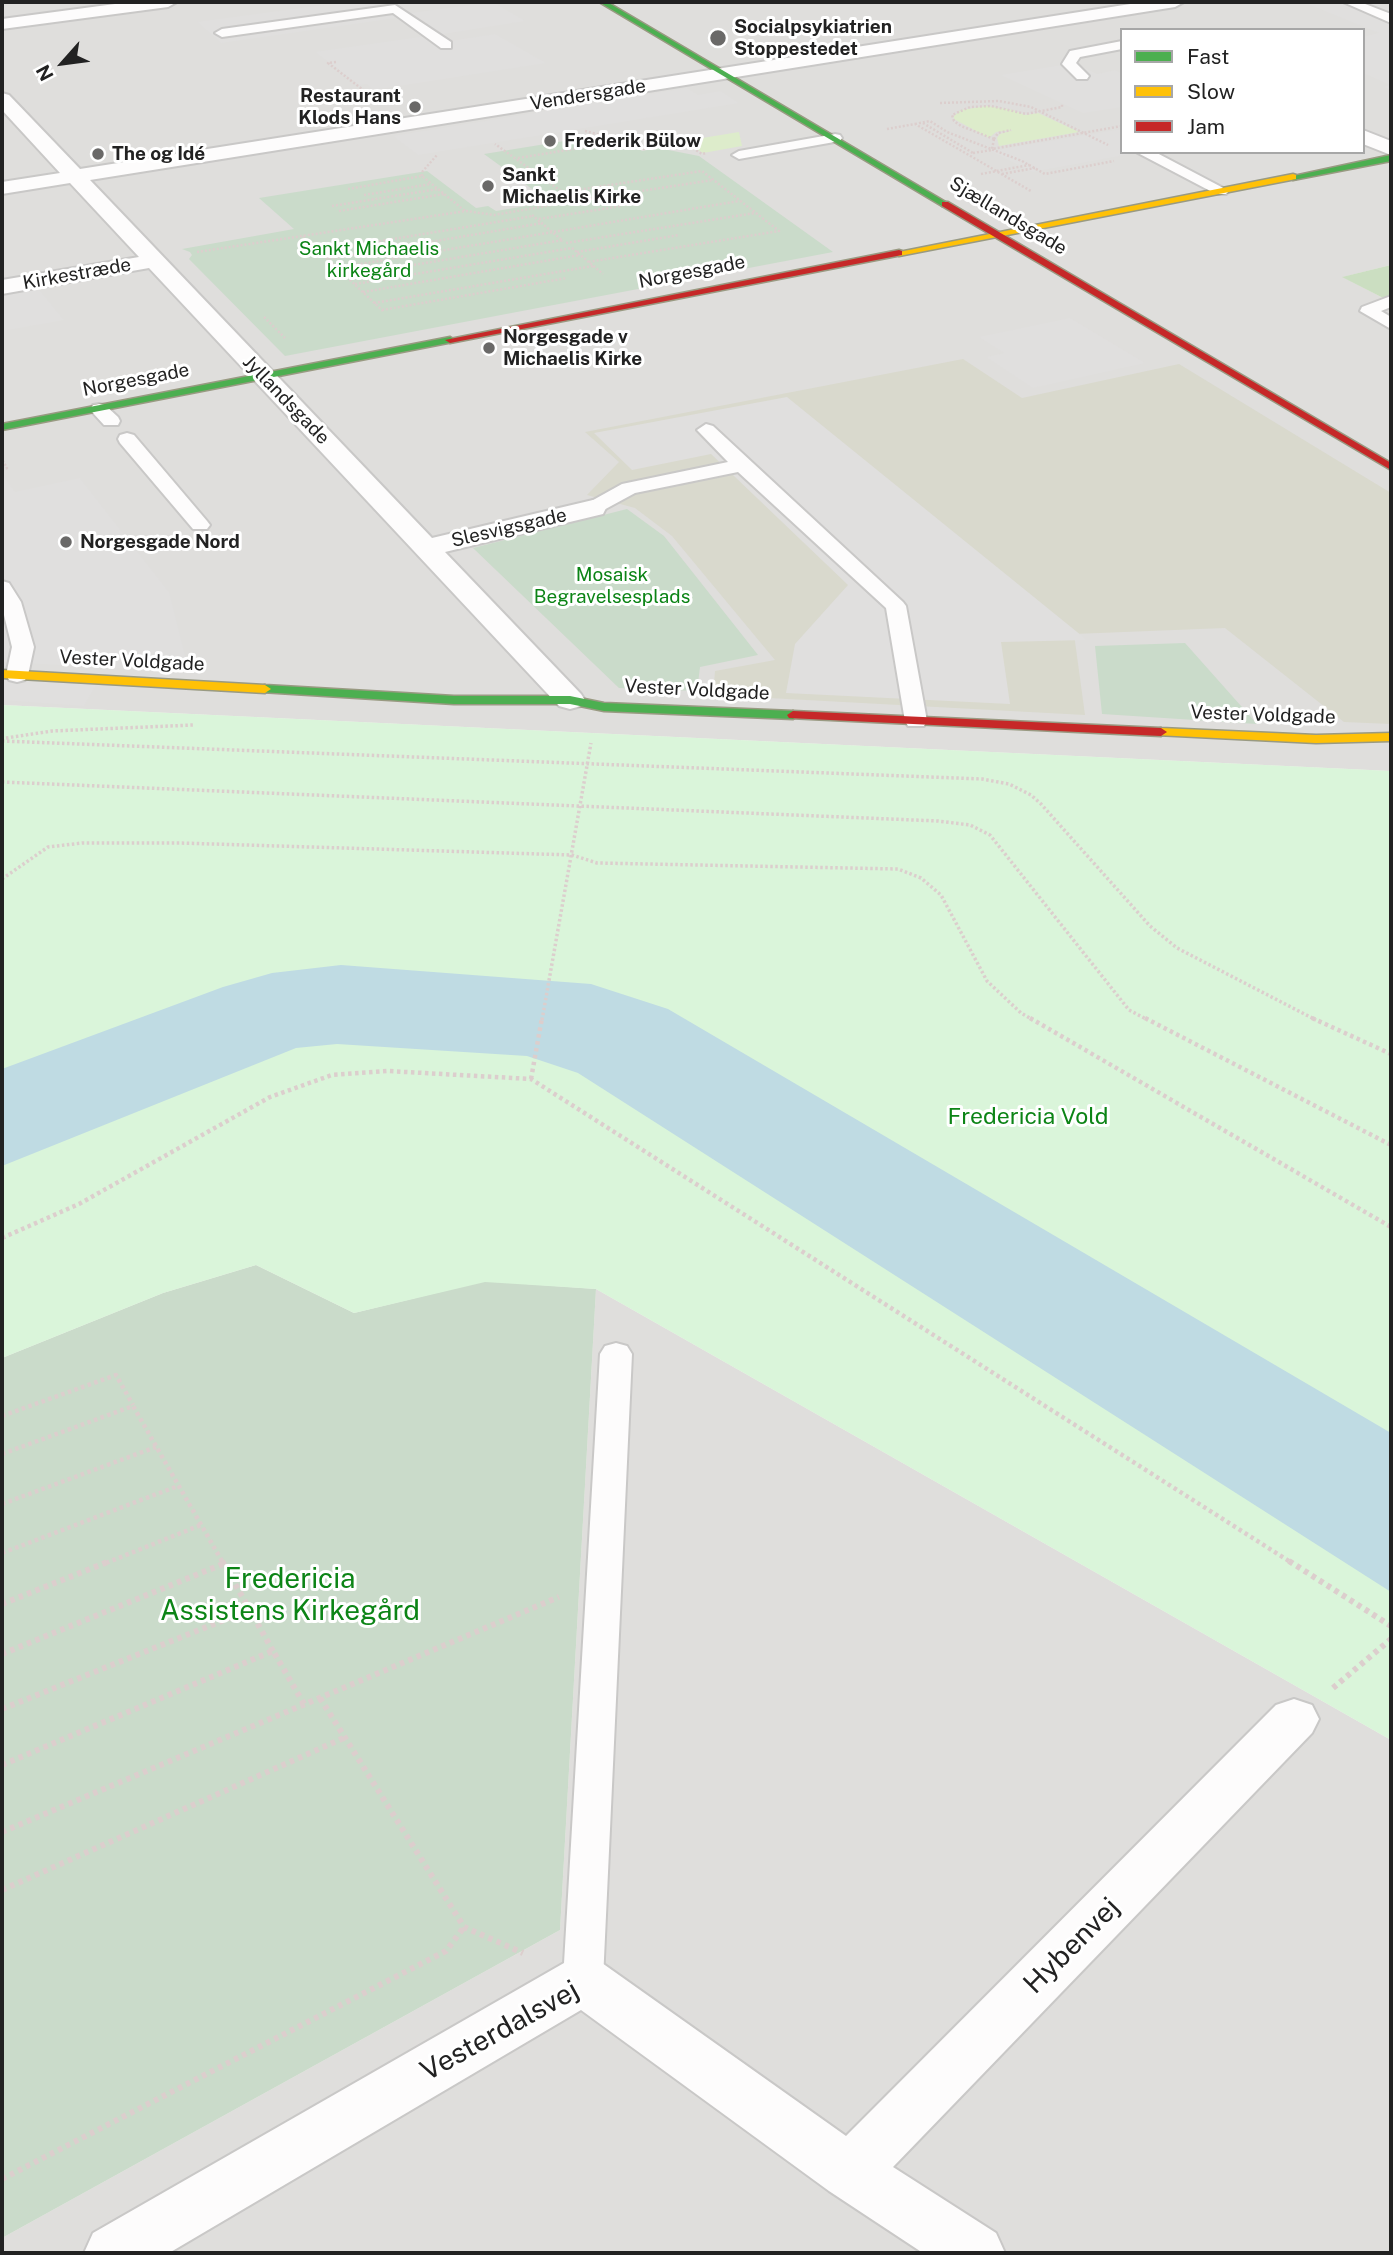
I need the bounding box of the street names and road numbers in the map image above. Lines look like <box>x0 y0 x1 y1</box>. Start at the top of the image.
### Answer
street label: Vendersgade <box>529 75 647 115</box>
street label: Sjællandsgade <box>945 172 1071 260</box>
street label: Norgesgade <box>637 251 747 293</box>
street label: Kirkestræde <box>21 253 133 295</box>
street label: Jyllandsgade <box>238 351 334 449</box>
street label: Norgesgade <box>81 359 191 401</box>
street label: Slesvigsgade <box>449 504 569 552</box>
street label: Vester Voldgade <box>59 646 205 676</box>
street label: Vester Voldgade <box>624 675 770 705</box>
street label: Vester Voldgade <box>1190 701 1336 729</box>
street label: Hybenvej <box>1017 1891 1127 2001</box>
street label: Vesterdalsvej <box>415 1974 585 2088</box>

